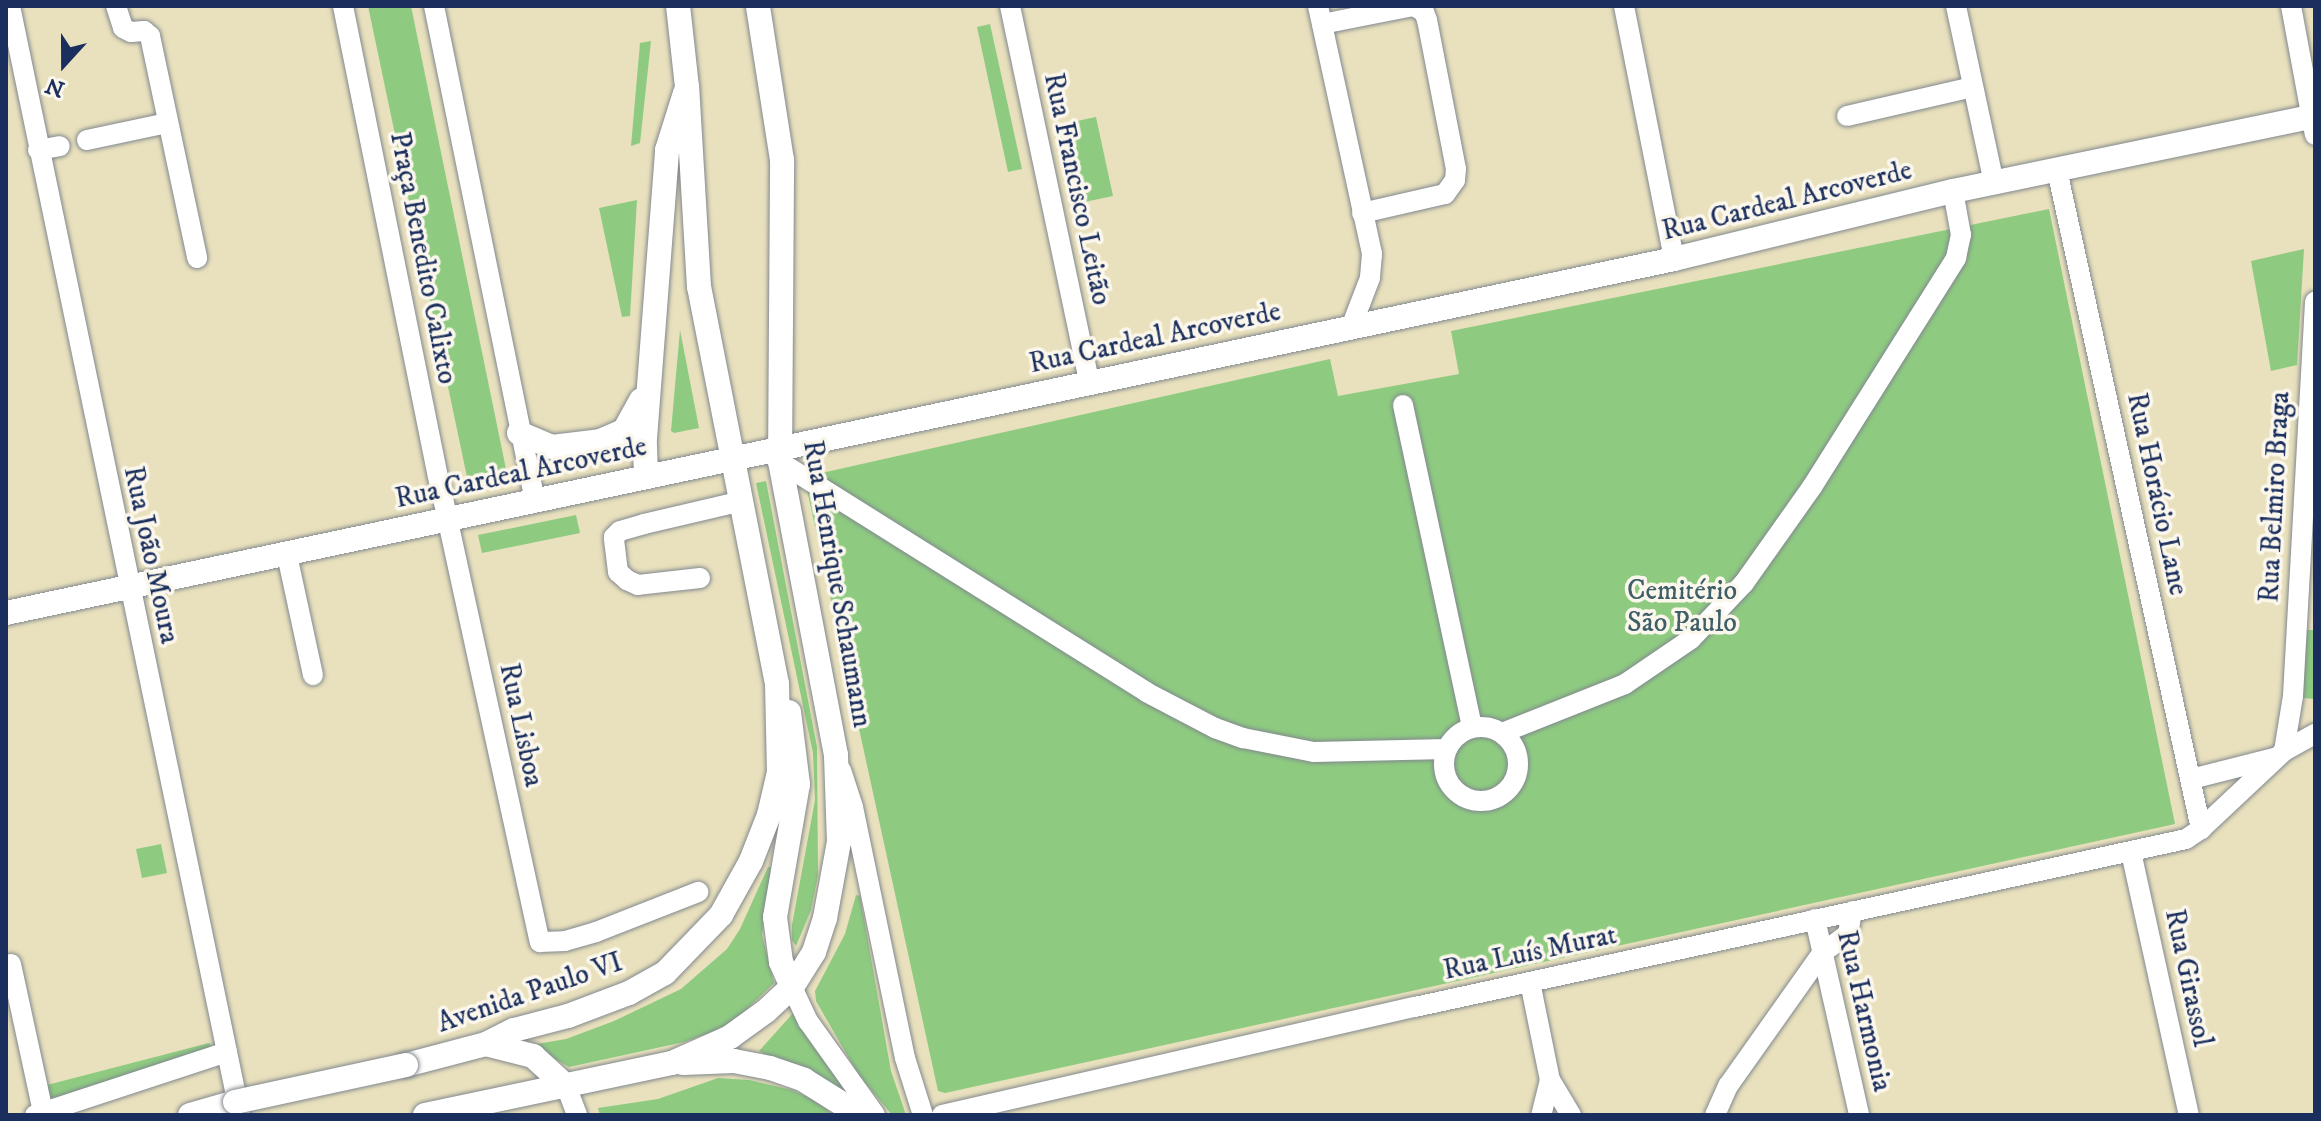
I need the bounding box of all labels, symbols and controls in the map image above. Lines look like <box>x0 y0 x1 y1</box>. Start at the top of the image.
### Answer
north arrow <box>24 24 104 104</box>
street label: Rua Francisco Leitão <box>1036 70 1118 308</box>
text: N <box>42 71 68 103</box>
street label: Praça Benedito Calixto <box>382 129 464 387</box>
street label: Rua Cardeal Arcoverde <box>1659 154 1915 248</box>
street label: Rua Cardeal Arcoverde <box>1026 295 1284 381</box>
street label: Rua Horácio Lane <box>2119 390 2195 598</box>
street label: Rua Belmiro Braga <box>2253 391 2297 603</box>
street label: Rua Cardeal Arcoverde <box>392 430 650 516</box>
street label: Rua Henrique Schaumann <box>795 438 879 730</box>
street label: Rua João Moura <box>116 463 186 647</box>
park label: Cemitério São Paulo <box>1627 574 1737 640</box>
street label: Rua Lisboa <box>492 660 550 790</box>
street label: Rua Girassol <box>2157 906 2219 1050</box>
street label: Rua Luís Murat <box>1440 918 1620 988</box>
street label: Rua Harmonia <box>1829 927 1899 1095</box>
street label: Avenida Paulo VI <box>433 946 627 1040</box>

